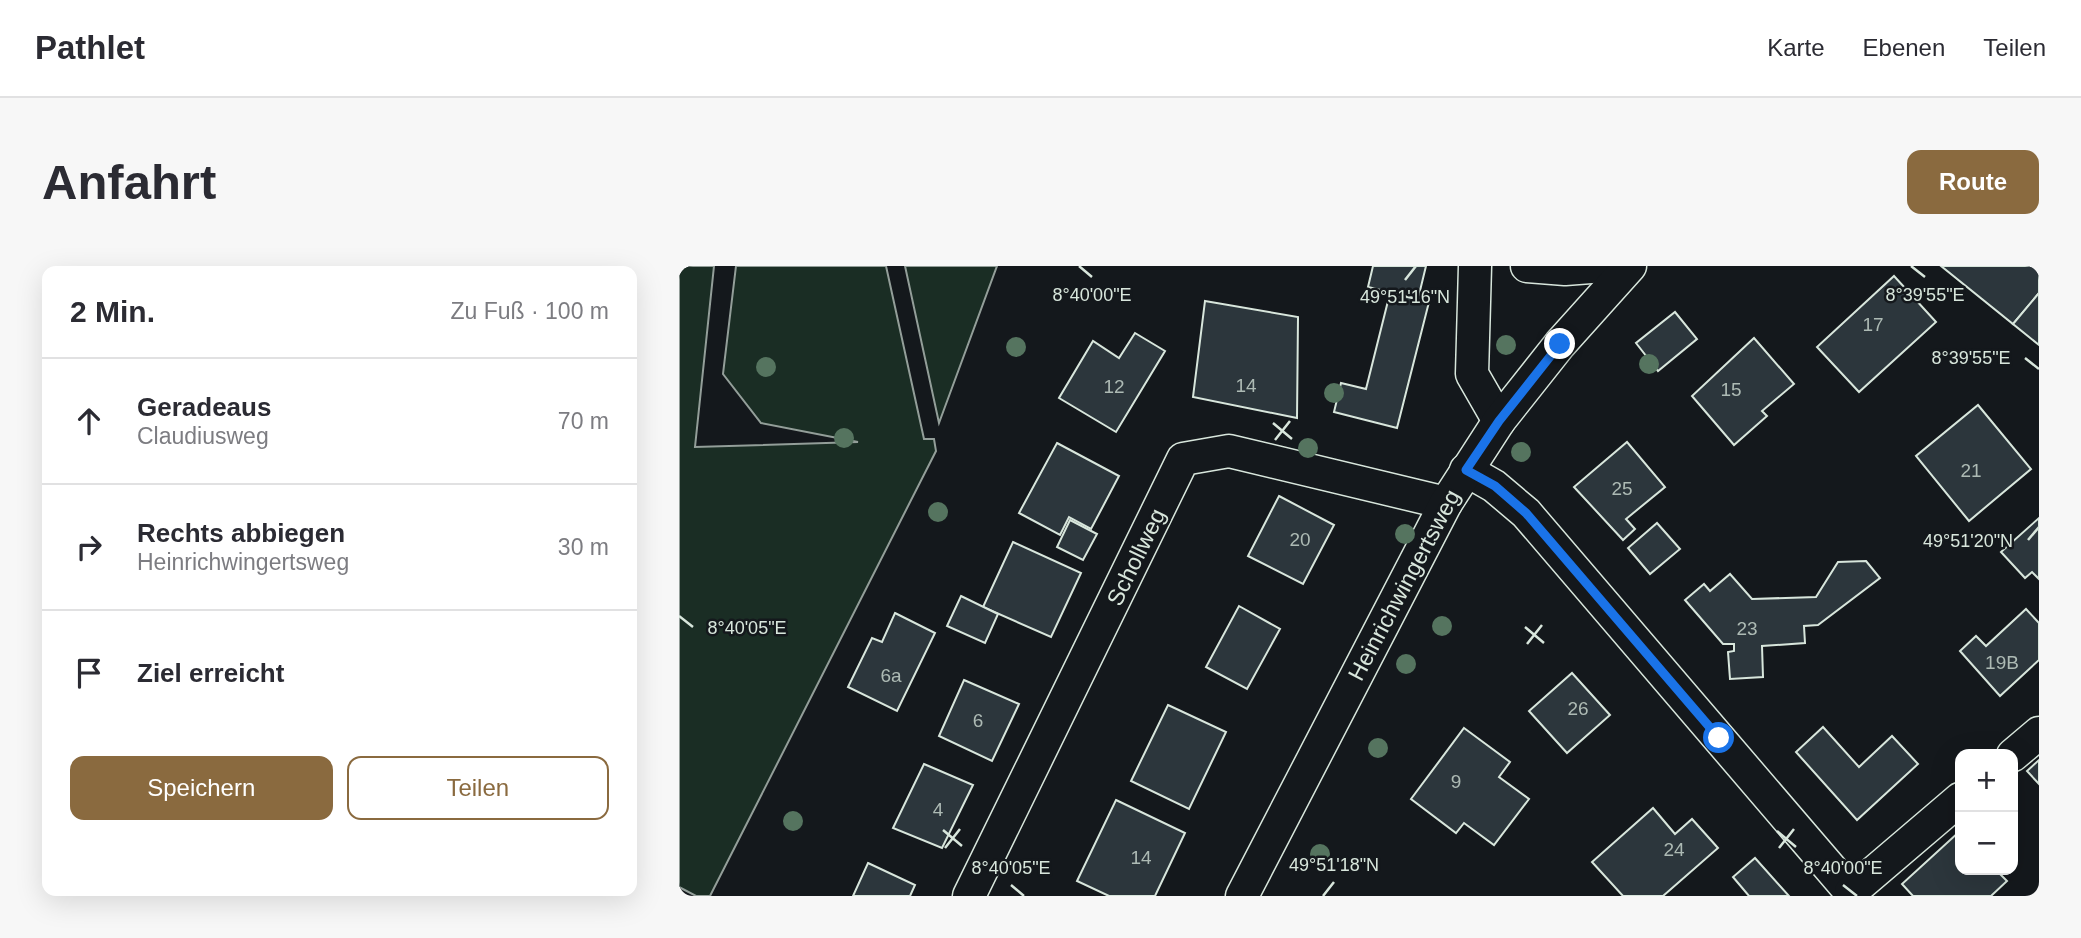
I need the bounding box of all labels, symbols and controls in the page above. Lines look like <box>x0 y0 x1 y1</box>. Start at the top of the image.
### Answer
text: Pathlet <box>35 29 145 66</box>
text: Karte <box>1767 34 1825 61</box>
text: Ebenen <box>1863 34 1945 61</box>
text: Teilen <box>1983 34 2046 61</box>
button: Route <box>1907 150 2039 214</box>
text: Anfahrt <box>42 155 216 209</box>
text: 8°40'00"E <box>1052 285 1132 305</box>
text: 8°39'55"E <box>1885 285 1965 305</box>
text: 49°51'16"N <box>1360 287 1450 307</box>
text: 2 Min. <box>70 295 155 328</box>
text: Zu Fuß · 100 m <box>451 298 609 324</box>
house number: 17 <box>1862 314 1884 335</box>
route end <box>1544 328 1575 359</box>
text: 8°39'55"E <box>1931 348 2011 368</box>
house number: 14 <box>1235 375 1257 396</box>
house number: 12 <box>1103 376 1125 397</box>
house number: 15 <box>1720 379 1742 400</box>
text: Geradeaus <box>137 392 271 422</box>
icon: ahead <box>70 402 108 440</box>
text: 70 m <box>558 408 609 434</box>
text: Claudiusweg <box>137 423 269 449</box>
house number: 21 <box>1960 460 1982 481</box>
house number: 25 <box>1611 478 1633 499</box>
street label: Heinrichwingertsweg <box>1343 485 1465 685</box>
street label: Schollweg <box>1101 504 1171 610</box>
text: Rechts abbiegen <box>137 518 345 548</box>
icon: right <box>70 528 108 566</box>
house number: 20 <box>1289 529 1311 550</box>
text: 49°51'20"N <box>1923 531 2013 551</box>
text: 30 m <box>558 534 609 560</box>
text: Heinrichwingertsweg <box>137 549 349 575</box>
text: 8°40'05"E <box>707 618 787 638</box>
house number: 23 <box>1736 618 1758 639</box>
house number: 19B <box>1985 652 2019 673</box>
icon: arrive <box>70 654 108 692</box>
text: Ziel erreicht <box>137 658 284 688</box>
house number: 6a <box>880 665 902 686</box>
house number: 26 <box>1567 698 1589 719</box>
house number: 6 <box>973 710 983 731</box>
route start <box>1703 722 1734 753</box>
map controls <box>1955 749 2018 875</box>
button: + <box>1955 749 2018 812</box>
button: Speichern <box>70 756 333 820</box>
button: Teilen <box>347 756 609 820</box>
house number: 9 <box>1451 771 1461 792</box>
house number: 4 <box>933 799 944 820</box>
button: − <box>1955 812 2018 875</box>
house number: 24 <box>1663 839 1685 860</box>
house number: 14 <box>1130 847 1152 868</box>
text: 49°51'18"N <box>1289 855 1379 875</box>
text: 8°40'05"E <box>971 858 1051 878</box>
text: 8°40'00"E <box>1803 858 1883 878</box>

